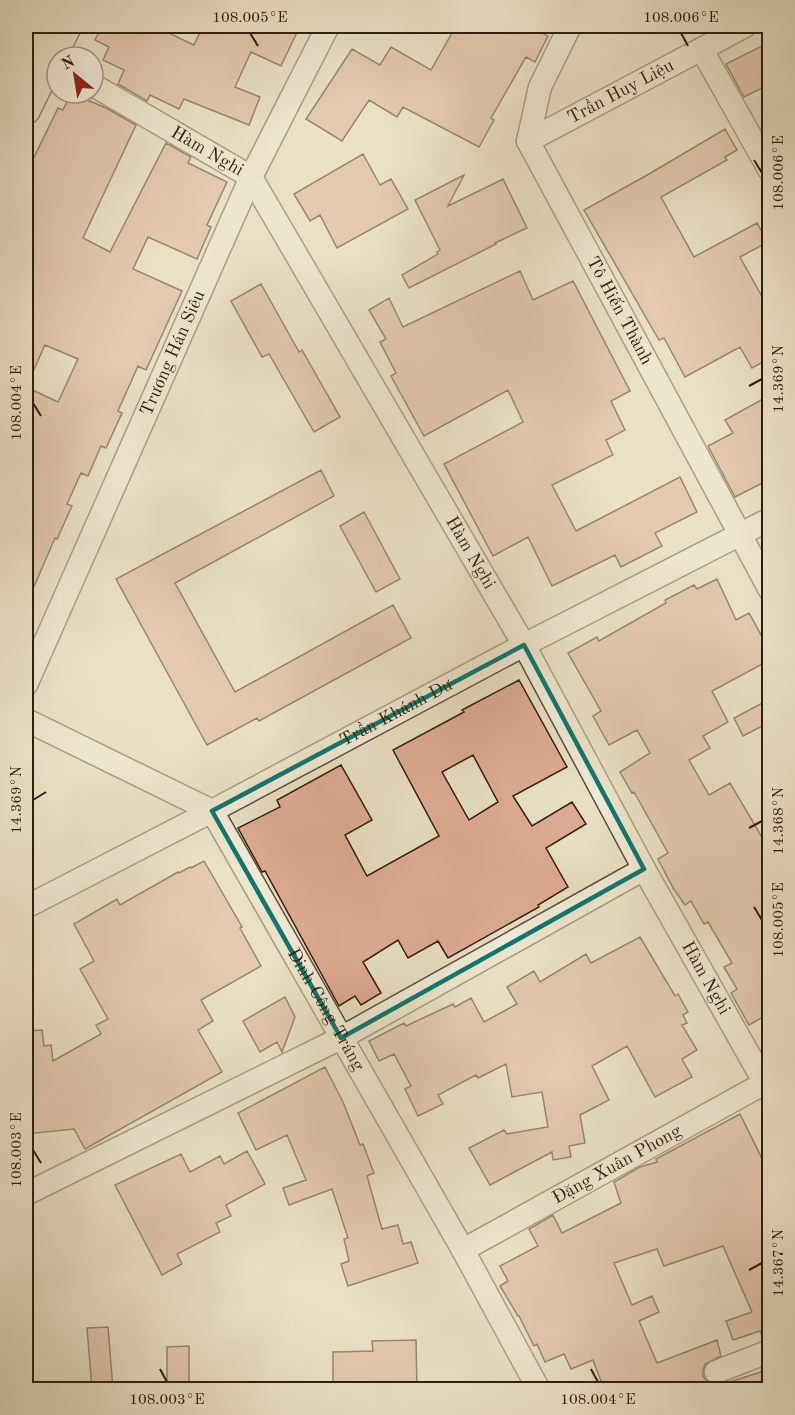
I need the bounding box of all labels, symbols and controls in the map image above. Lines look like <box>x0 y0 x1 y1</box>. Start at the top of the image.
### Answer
text: 108.005°E <box>212 11 288 26</box>
text: 108.006°E <box>643 11 719 26</box>
north arrow <box>45 45 105 105</box>
text: N <box>59 53 78 74</box>
street label: Trần Huy Liệu <box>565 56 677 127</box>
street label: Hàm Nghi <box>168 123 247 180</box>
text: 108.006°E <box>772 135 787 211</box>
street label: Tô Hiến Thành <box>583 254 656 368</box>
street label: Trương Hán Siêu <box>137 287 209 419</box>
text: 14.369°N <box>772 345 787 413</box>
text: 108.004°E <box>10 365 25 441</box>
street label: Hàm Nghi <box>442 513 498 592</box>
street label: Trần Khánh Dư <box>337 676 456 750</box>
text: 14.369°N <box>10 766 25 834</box>
text: 14.368°N <box>772 787 787 855</box>
text: 108.005°E <box>772 882 787 958</box>
street label: Hàm Nghi <box>678 938 733 1018</box>
street label: Đinh Công Tráng <box>284 946 368 1074</box>
text: 108.003°E <box>10 1112 25 1188</box>
street label: Đặng Xuân Phong <box>549 1122 685 1208</box>
text: 14.367°N <box>772 1229 787 1297</box>
text: 108.003°E <box>129 1393 205 1408</box>
text: 108.004°E <box>560 1393 636 1408</box>

